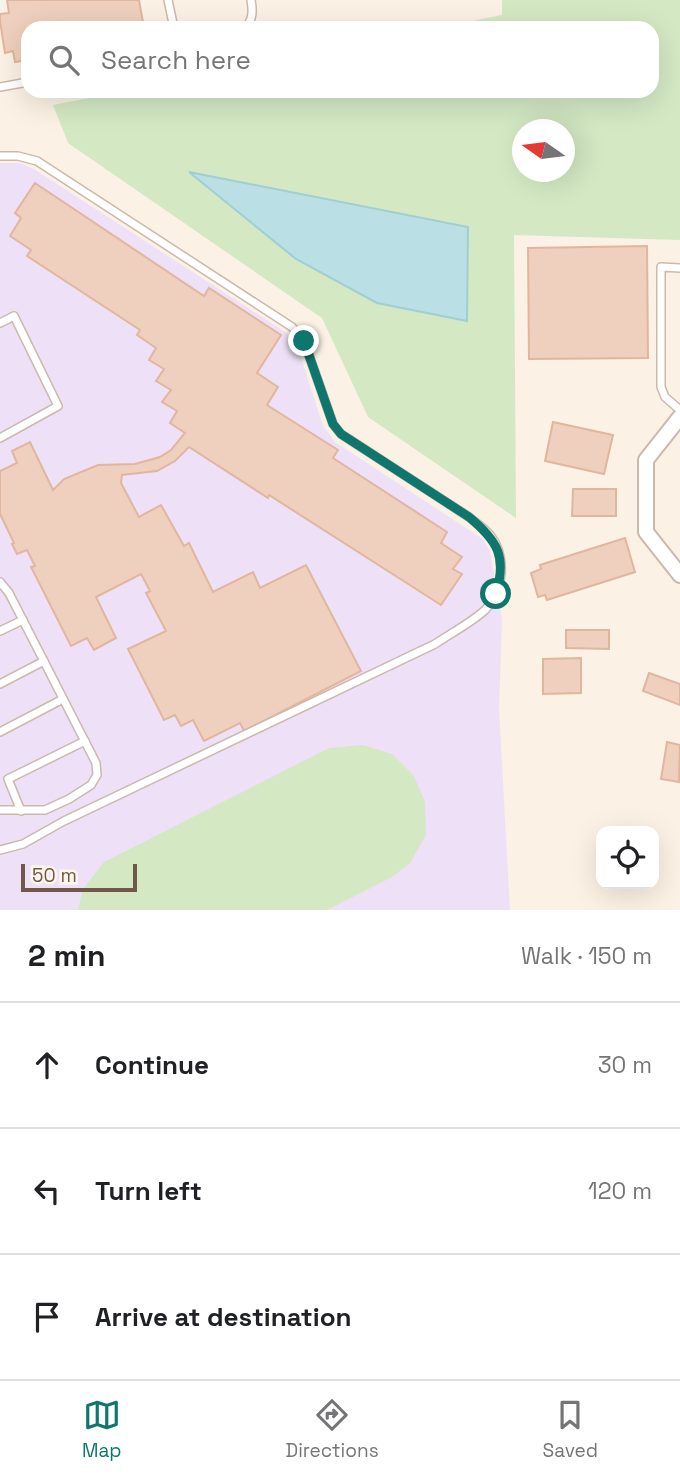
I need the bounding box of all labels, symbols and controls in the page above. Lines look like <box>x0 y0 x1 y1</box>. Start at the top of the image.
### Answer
search box <box>21 21 659 98</box>
icon: search <box>45 41 83 79</box>
text: Search here <box>101 43 251 77</box>
north arrow <box>512 119 575 182</box>
route end <box>288 325 319 356</box>
route start <box>480 578 511 609</box>
map controls <box>596 826 659 889</box>
button: locate <box>596 826 659 889</box>
scale bar <box>21 861 136 893</box>
text: 50 m <box>32 863 77 888</box>
text: 2 min <box>28 936 106 975</box>
text: Walk · 150 m <box>521 941 652 971</box>
icon: ahead <box>28 1046 66 1084</box>
text: Continue <box>95 1048 209 1082</box>
text: 30 m <box>598 1050 652 1080</box>
icon: left <box>28 1172 66 1210</box>
text: Turn left <box>95 1174 202 1208</box>
text: 120 m <box>588 1176 652 1206</box>
icon: arrive <box>28 1298 66 1336</box>
text: Arrive at destination <box>95 1300 352 1334</box>
tab: Map <box>82 1396 122 1463</box>
tab: Directions <box>286 1396 379 1463</box>
tab: Saved <box>543 1396 598 1463</box>

